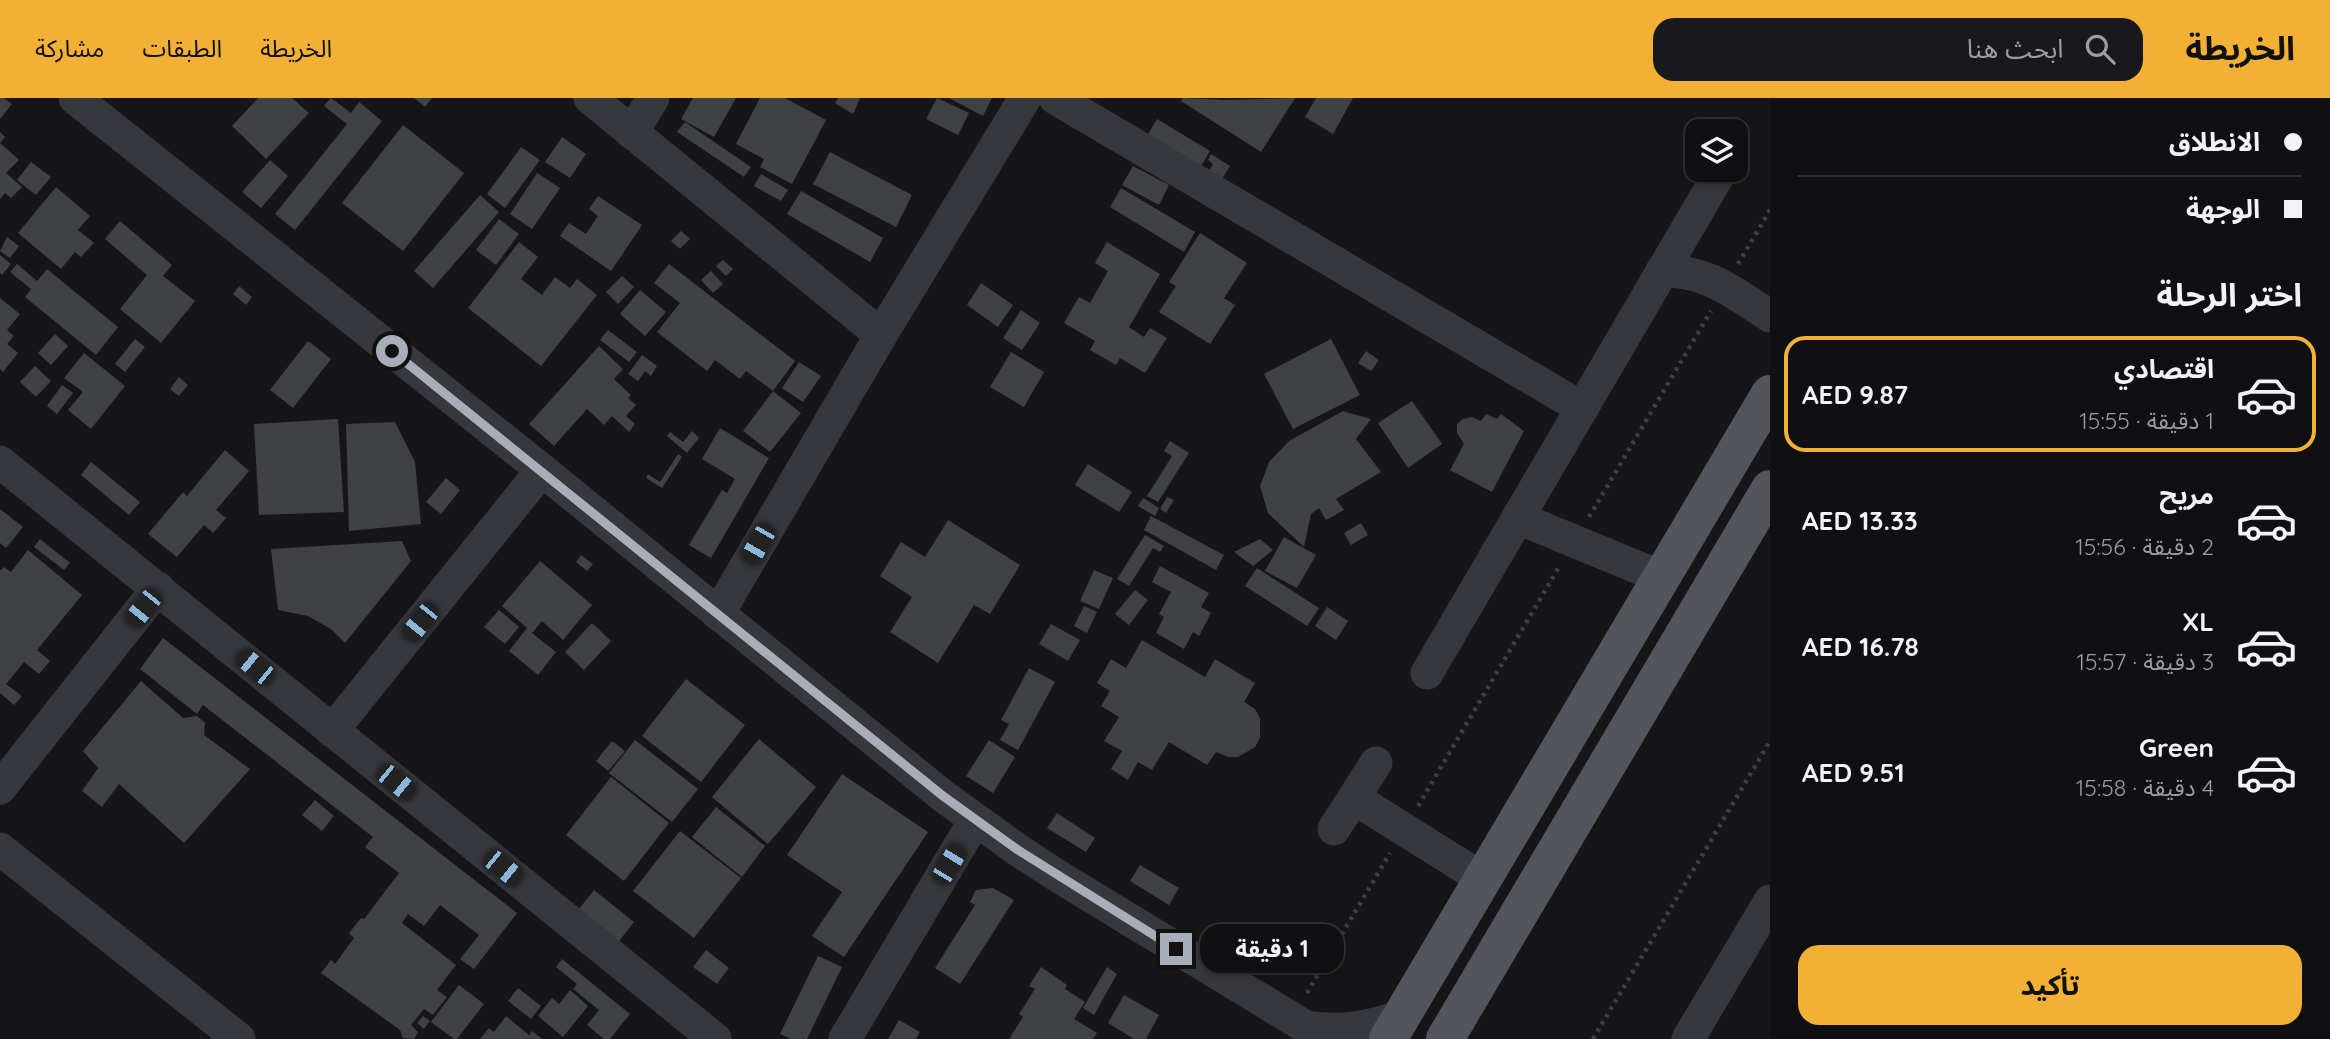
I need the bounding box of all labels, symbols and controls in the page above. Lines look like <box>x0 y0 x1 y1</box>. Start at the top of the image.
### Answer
search box <box>1653 18 2143 81</box>
text: الخريطة <box>2185 27 2295 68</box>
icon: search <box>2081 30 2119 68</box>
text: ابحث هنا <box>1967 32 2063 65</box>
text: مشاركة <box>35 33 104 63</box>
text: الطبقات <box>142 33 222 63</box>
text: الخريطة <box>260 33 332 63</box>
map controls <box>1685 119 1748 182</box>
button: layers <box>1685 119 1748 182</box>
text: الانطلاق <box>2169 125 2260 158</box>
text: الوجهة <box>2186 192 2260 225</box>
text: اختر الرحلة <box>2156 274 2302 314</box>
route start <box>376 335 408 367</box>
text: اقتصادي <box>2114 352 2214 385</box>
icon: car <box>2235 363 2298 426</box>
text: AED 9.87 <box>1802 378 1908 411</box>
text: 1 دقيقة · 15:55 <box>2079 406 2214 435</box>
text: مريح <box>2159 478 2214 511</box>
icon: car <box>2235 489 2298 552</box>
text: AED 13.33 <box>1802 504 1918 537</box>
car <box>739 521 778 567</box>
text: 2 دقيقة · 15:56 <box>2075 532 2214 561</box>
car <box>122 585 165 631</box>
car <box>399 599 442 645</box>
text: XL <box>2182 605 2214 638</box>
icon: car <box>2235 615 2298 678</box>
text: AED 16.78 <box>1802 630 1919 663</box>
car <box>233 646 278 688</box>
text: 3 دقيقة · 15:57 <box>2077 647 2214 676</box>
text: Green <box>2139 731 2214 764</box>
icon: car <box>2235 741 2298 804</box>
text: AED 9.51 <box>1802 756 1905 789</box>
car <box>374 761 419 803</box>
text: 4 دقيقة · 15:58 <box>2076 773 2214 802</box>
car <box>930 841 969 887</box>
car <box>481 847 526 889</box>
callout: 1 دقيقة <box>1200 924 1344 974</box>
route end <box>1160 933 1192 965</box>
text: 1 دقيقة <box>1235 934 1309 963</box>
button: تأكيد <box>1798 945 2302 1025</box>

